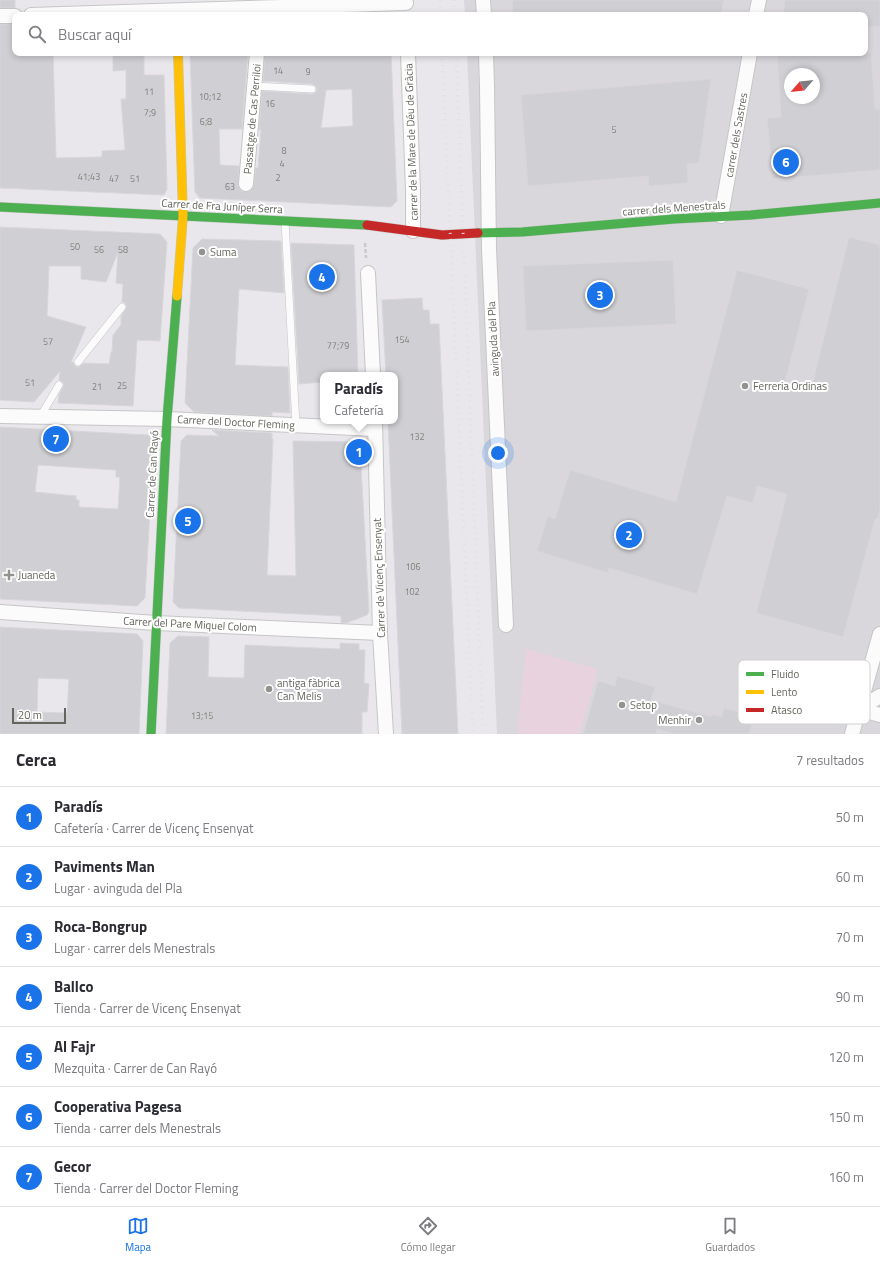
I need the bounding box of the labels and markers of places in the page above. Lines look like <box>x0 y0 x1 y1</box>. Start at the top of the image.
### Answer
pin: 6 <box>773 147 799 177</box>
place label: Suma <box>210 244 237 260</box>
marker: Suma <box>197 247 207 257</box>
pin: 4 <box>309 262 335 292</box>
pin: 3 <box>587 280 613 310</box>
place label: Ferreria Ordinas <box>753 378 827 394</box>
marker: Ferreria Ordinas <box>740 381 750 391</box>
pin: 7 <box>43 424 69 454</box>
pin: 1 <box>346 437 372 467</box>
pin: 5 <box>175 506 201 536</box>
pin: 2 <box>616 520 642 550</box>
place label: Juaneda <box>18 567 56 583</box>
marker: Juaneda <box>3 569 15 581</box>
place label: antiga fàbrica Can Melis <box>277 675 340 704</box>
marker: antiga fàbrica Can Melis <box>264 684 274 694</box>
place label: Setop <box>630 697 657 713</box>
marker: Setop <box>617 700 627 710</box>
place label: Menhir <box>658 712 691 728</box>
marker: Menhir <box>694 715 704 725</box>

